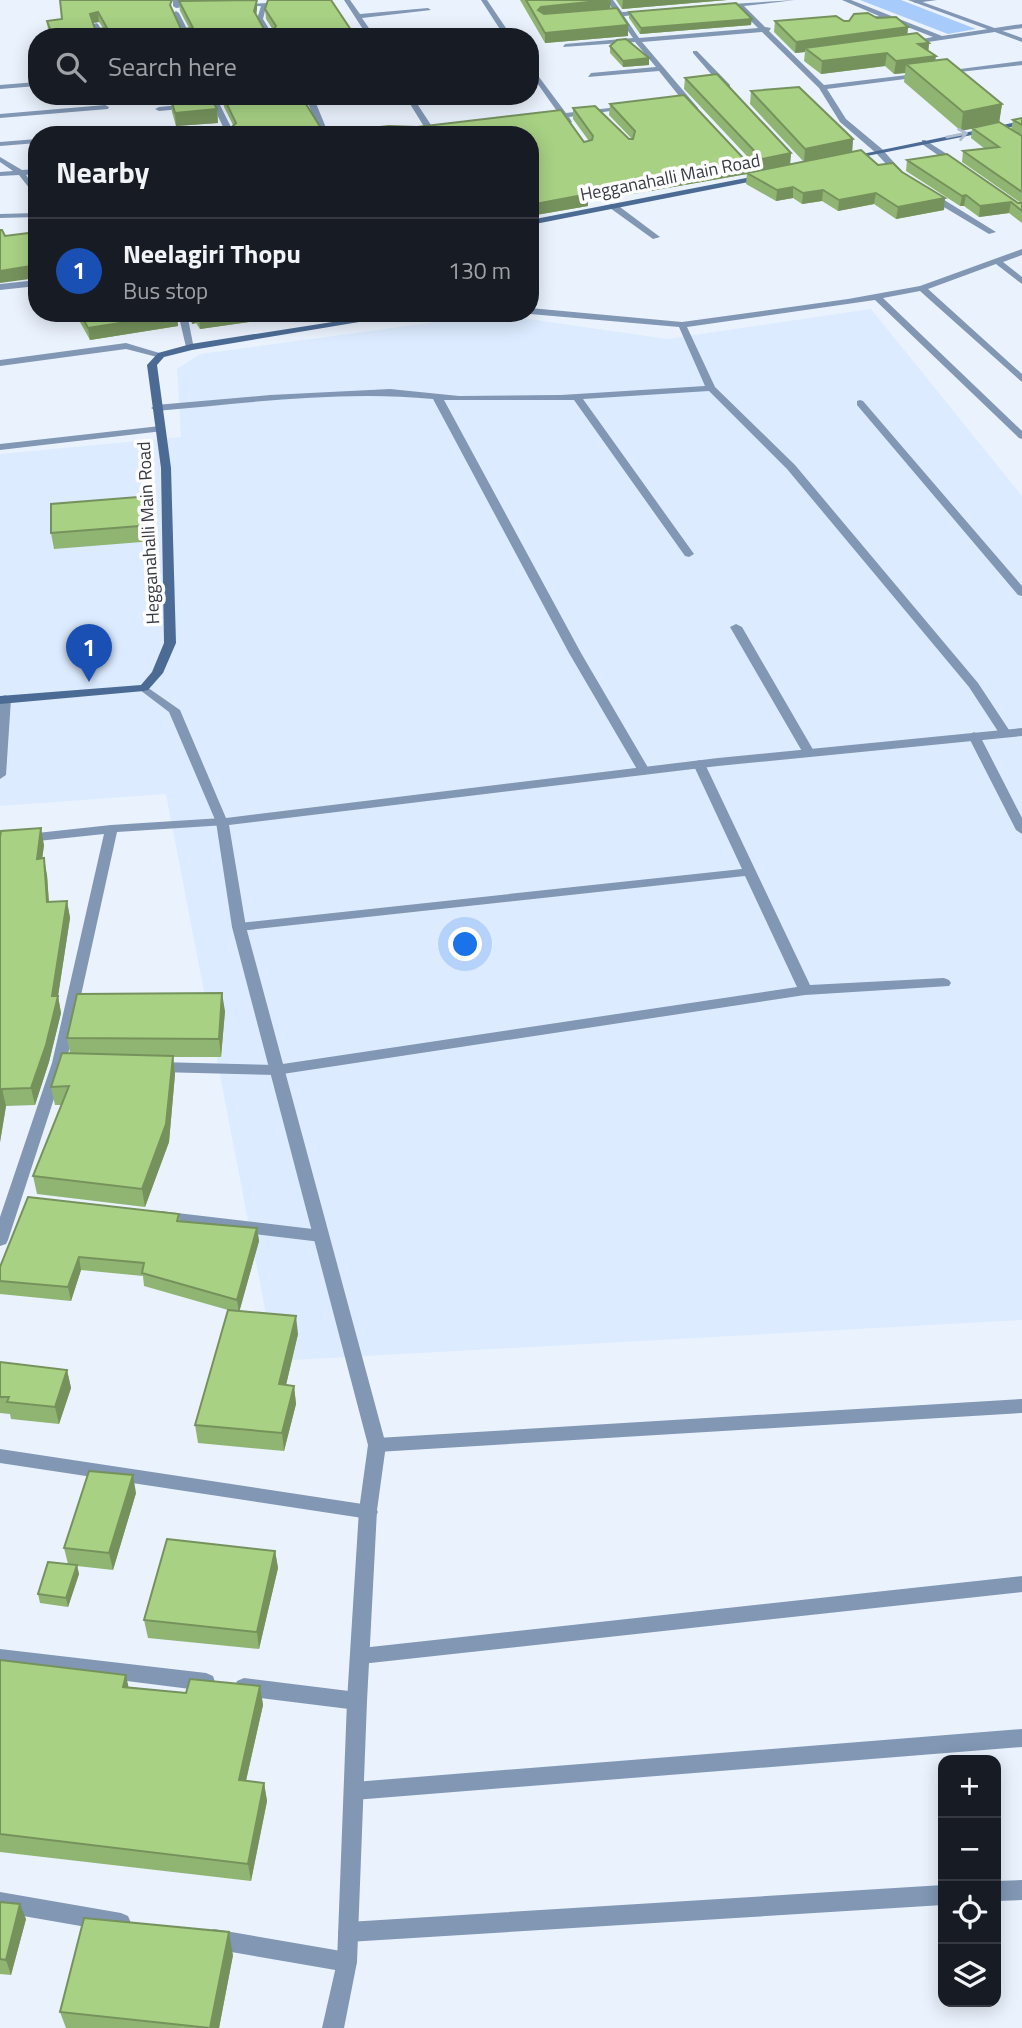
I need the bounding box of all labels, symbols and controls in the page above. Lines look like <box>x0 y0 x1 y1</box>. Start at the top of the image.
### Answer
search box <box>28 28 539 105</box>
text: Search here <box>108 47 237 86</box>
icon: search <box>52 48 90 86</box>
one-way arrow <box>945 128 968 142</box>
street label: Hegganahalli Main Road <box>578 146 762 208</box>
text: Nearby <box>56 149 149 195</box>
text: Neelagiri Thopu <box>123 234 301 273</box>
text: 1 <box>73 253 85 288</box>
text: 130 m <box>448 253 511 288</box>
text: Bus stop <box>123 273 208 308</box>
street label: Hegganahalli Main Road <box>130 441 166 625</box>
pin: 1 <box>66 624 112 682</box>
your location <box>448 927 482 961</box>
map controls <box>938 1755 1001 2007</box>
button: + <box>938 1755 1001 1818</box>
button: − <box>938 1818 1001 1881</box>
button: locate <box>938 1881 1001 1944</box>
button: layers <box>938 1944 1001 2007</box>

